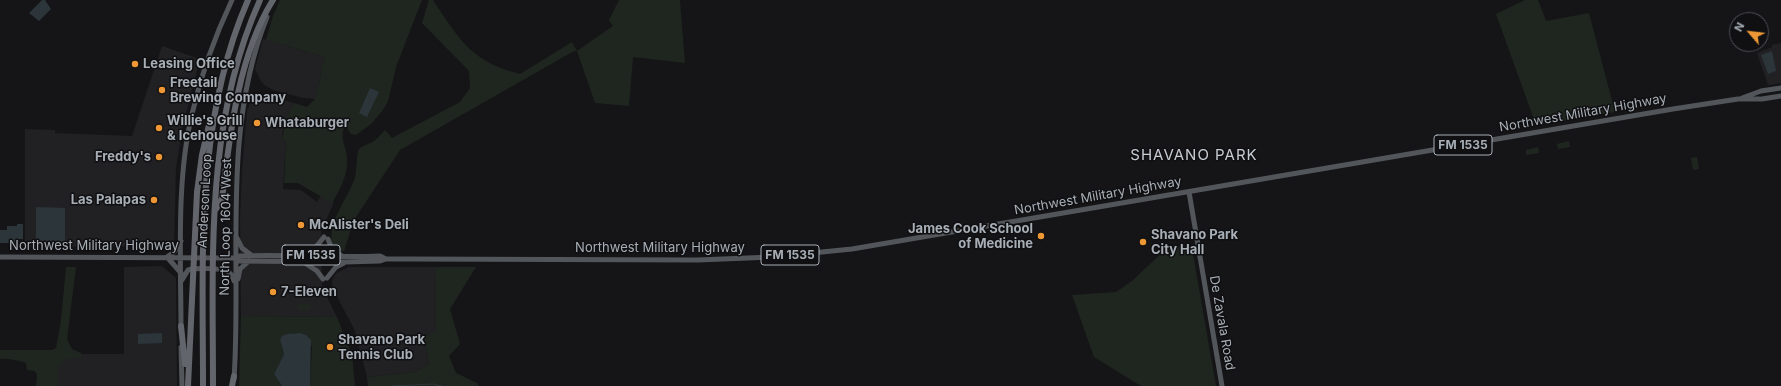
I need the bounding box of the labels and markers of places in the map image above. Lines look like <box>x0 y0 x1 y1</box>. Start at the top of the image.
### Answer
place label: Leasing Office <box>143 56 235 72</box>
marker: Leasing Office <box>130 59 140 69</box>
place label: Freetail Brewing Company <box>170 75 286 106</box>
marker: Freetail Brewing Company <box>157 85 167 95</box>
place label: Willie's Grill & Icehouse <box>167 113 242 144</box>
place label: Whataburger <box>265 115 349 131</box>
marker: Whataburger <box>252 118 262 128</box>
marker: Willie's Grill & Icehouse <box>154 123 164 133</box>
place label: Freddy's <box>95 149 151 165</box>
marker: Freddy's <box>154 152 164 162</box>
place label: Las Palapas <box>71 192 146 208</box>
marker: Las Palapas <box>149 195 159 205</box>
place label: McAlister's Deli <box>309 217 409 233</box>
marker: McAlister's Deli <box>296 220 306 230</box>
place label: James Cook School of Medicine <box>908 221 1033 252</box>
place label: Shavano Park City Hall <box>1151 227 1238 258</box>
marker: James Cook School of Medicine <box>1036 231 1046 241</box>
marker: Shavano Park City Hall <box>1138 237 1148 247</box>
place label: 7-Eleven <box>281 284 337 300</box>
marker: 7-Eleven <box>268 287 278 297</box>
place label: Shavano Park Tennis Club <box>338 332 425 363</box>
marker: Shavano Park Tennis Club <box>325 342 335 352</box>

